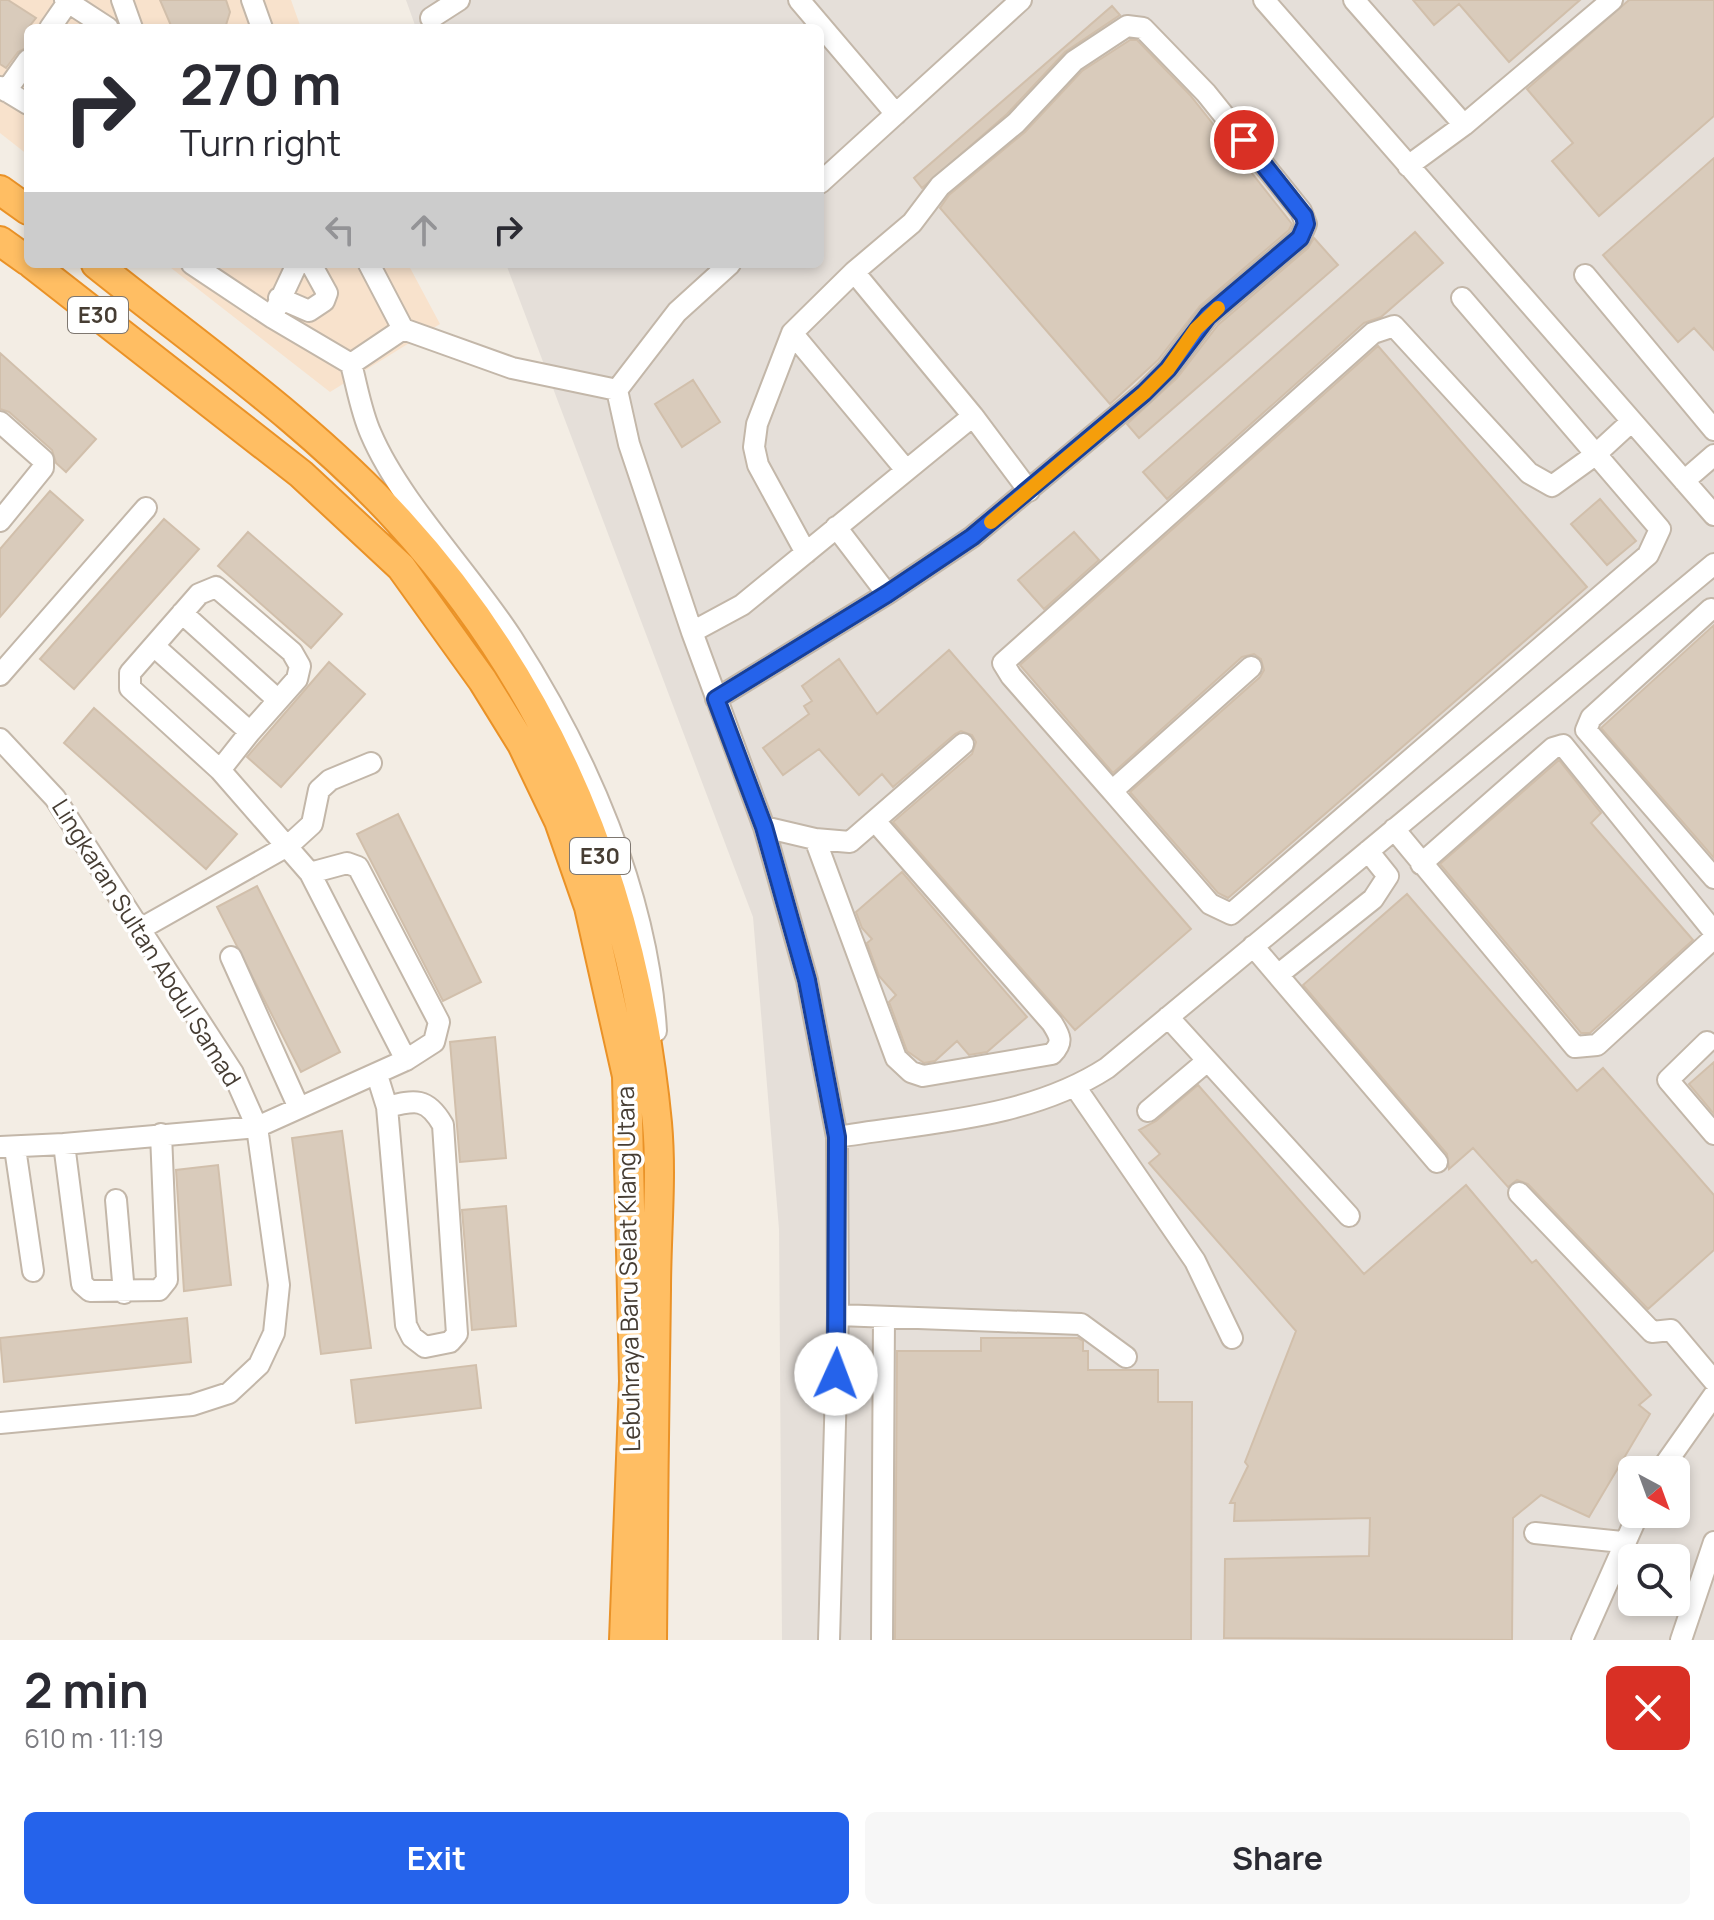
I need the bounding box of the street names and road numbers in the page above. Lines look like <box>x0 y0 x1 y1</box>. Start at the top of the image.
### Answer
road number: E30 <box>68 297 128 333</box>
street label: Lingkaran Sultan Abdul Samad <box>45 792 250 1092</box>
road number: E30 <box>570 838 630 874</box>
street label: Lebuhraya Baru Selat Klang Utara <box>608 1086 647 1452</box>

